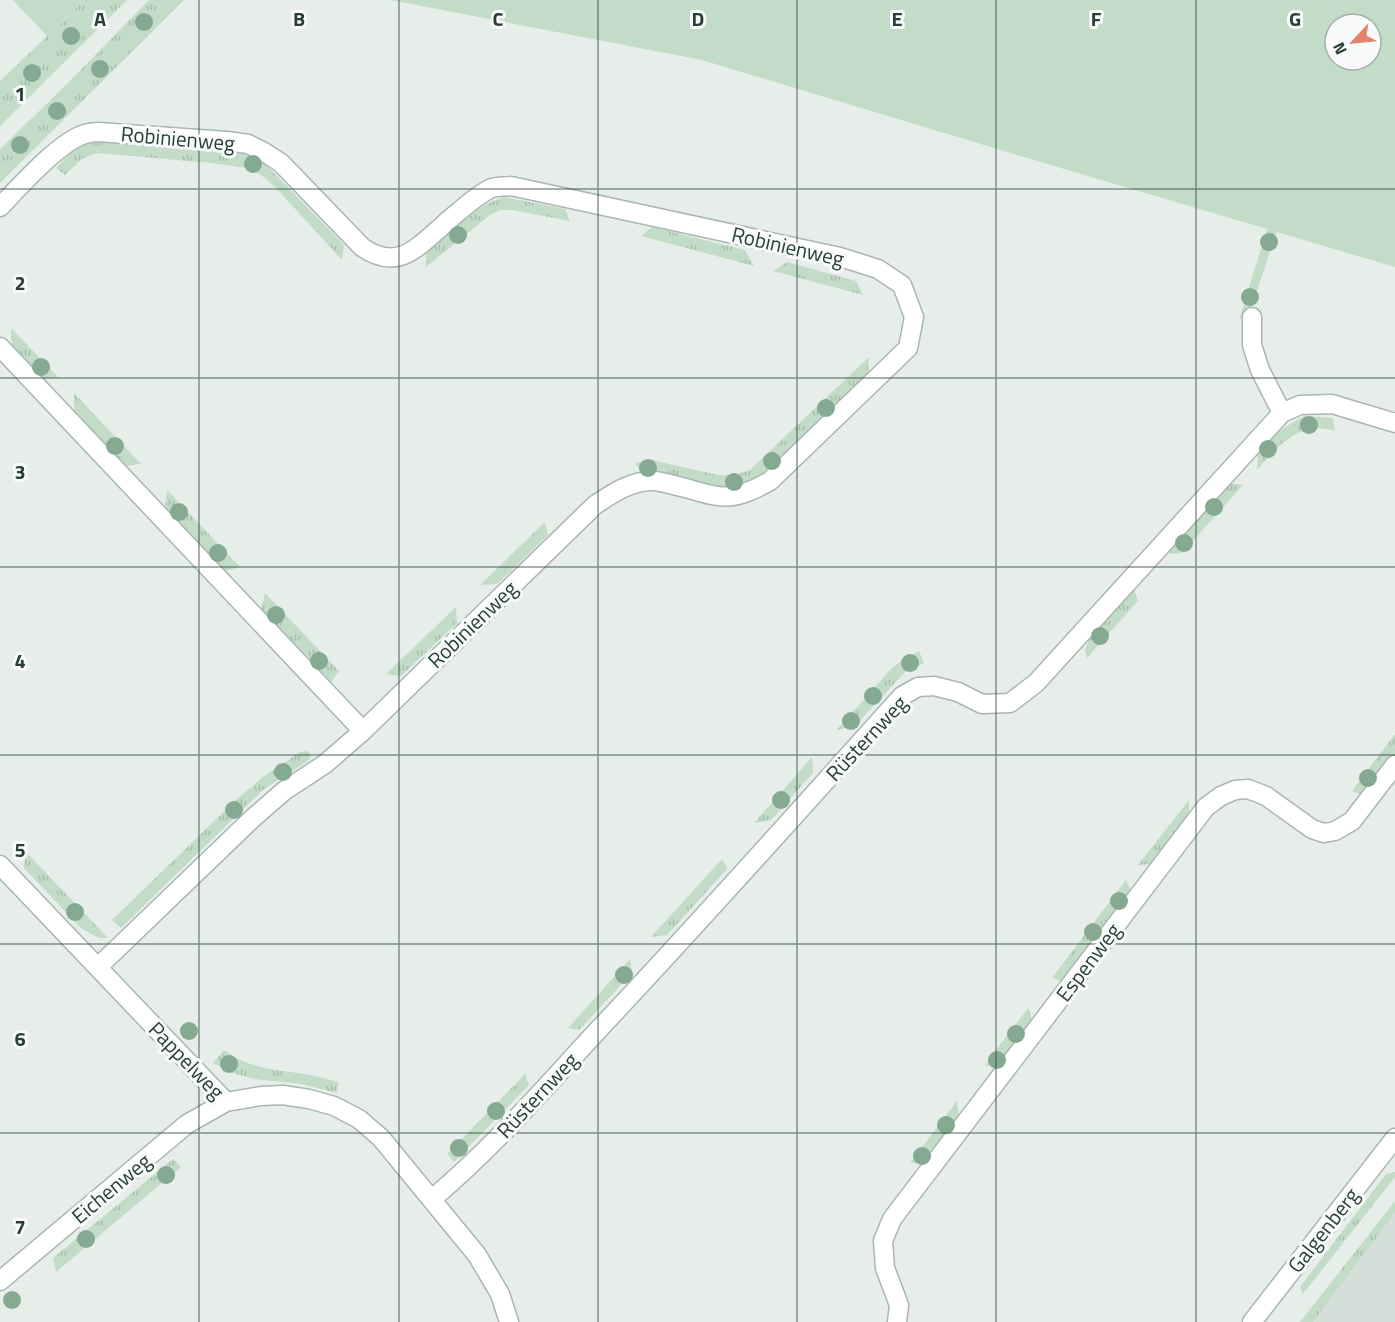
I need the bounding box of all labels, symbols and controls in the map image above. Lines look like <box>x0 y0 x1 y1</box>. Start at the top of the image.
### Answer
text: A <box>94 3 106 34</box>
text: B <box>293 3 305 34</box>
text: C <box>493 3 504 34</box>
text: D <box>692 3 704 34</box>
text: E <box>891 3 903 34</box>
text: F <box>1091 3 1102 34</box>
text: G <box>1289 3 1301 34</box>
north arrow <box>1323 12 1383 72</box>
text: N <box>1326 38 1353 59</box>
text: 1 <box>14 78 26 109</box>
street label: Robinienweg <box>120 117 237 159</box>
street label: Robinienweg <box>729 218 848 275</box>
text: 2 <box>14 267 26 298</box>
text: 3 <box>14 456 26 487</box>
street label: Robinienweg <box>420 573 524 675</box>
text: 4 <box>14 645 26 676</box>
street label: Rüsternweg <box>818 688 914 788</box>
text: 5 <box>14 834 26 865</box>
street label: Espenweg <box>1048 916 1128 1008</box>
street label: Pappelweg <box>142 1014 233 1106</box>
text: 6 <box>14 1023 26 1054</box>
street label: Rüsternweg <box>489 1045 585 1145</box>
street label: Eichenweg <box>64 1145 158 1231</box>
street label: Galgenberg <box>1279 1180 1367 1279</box>
text: 7 <box>14 1211 26 1242</box>

